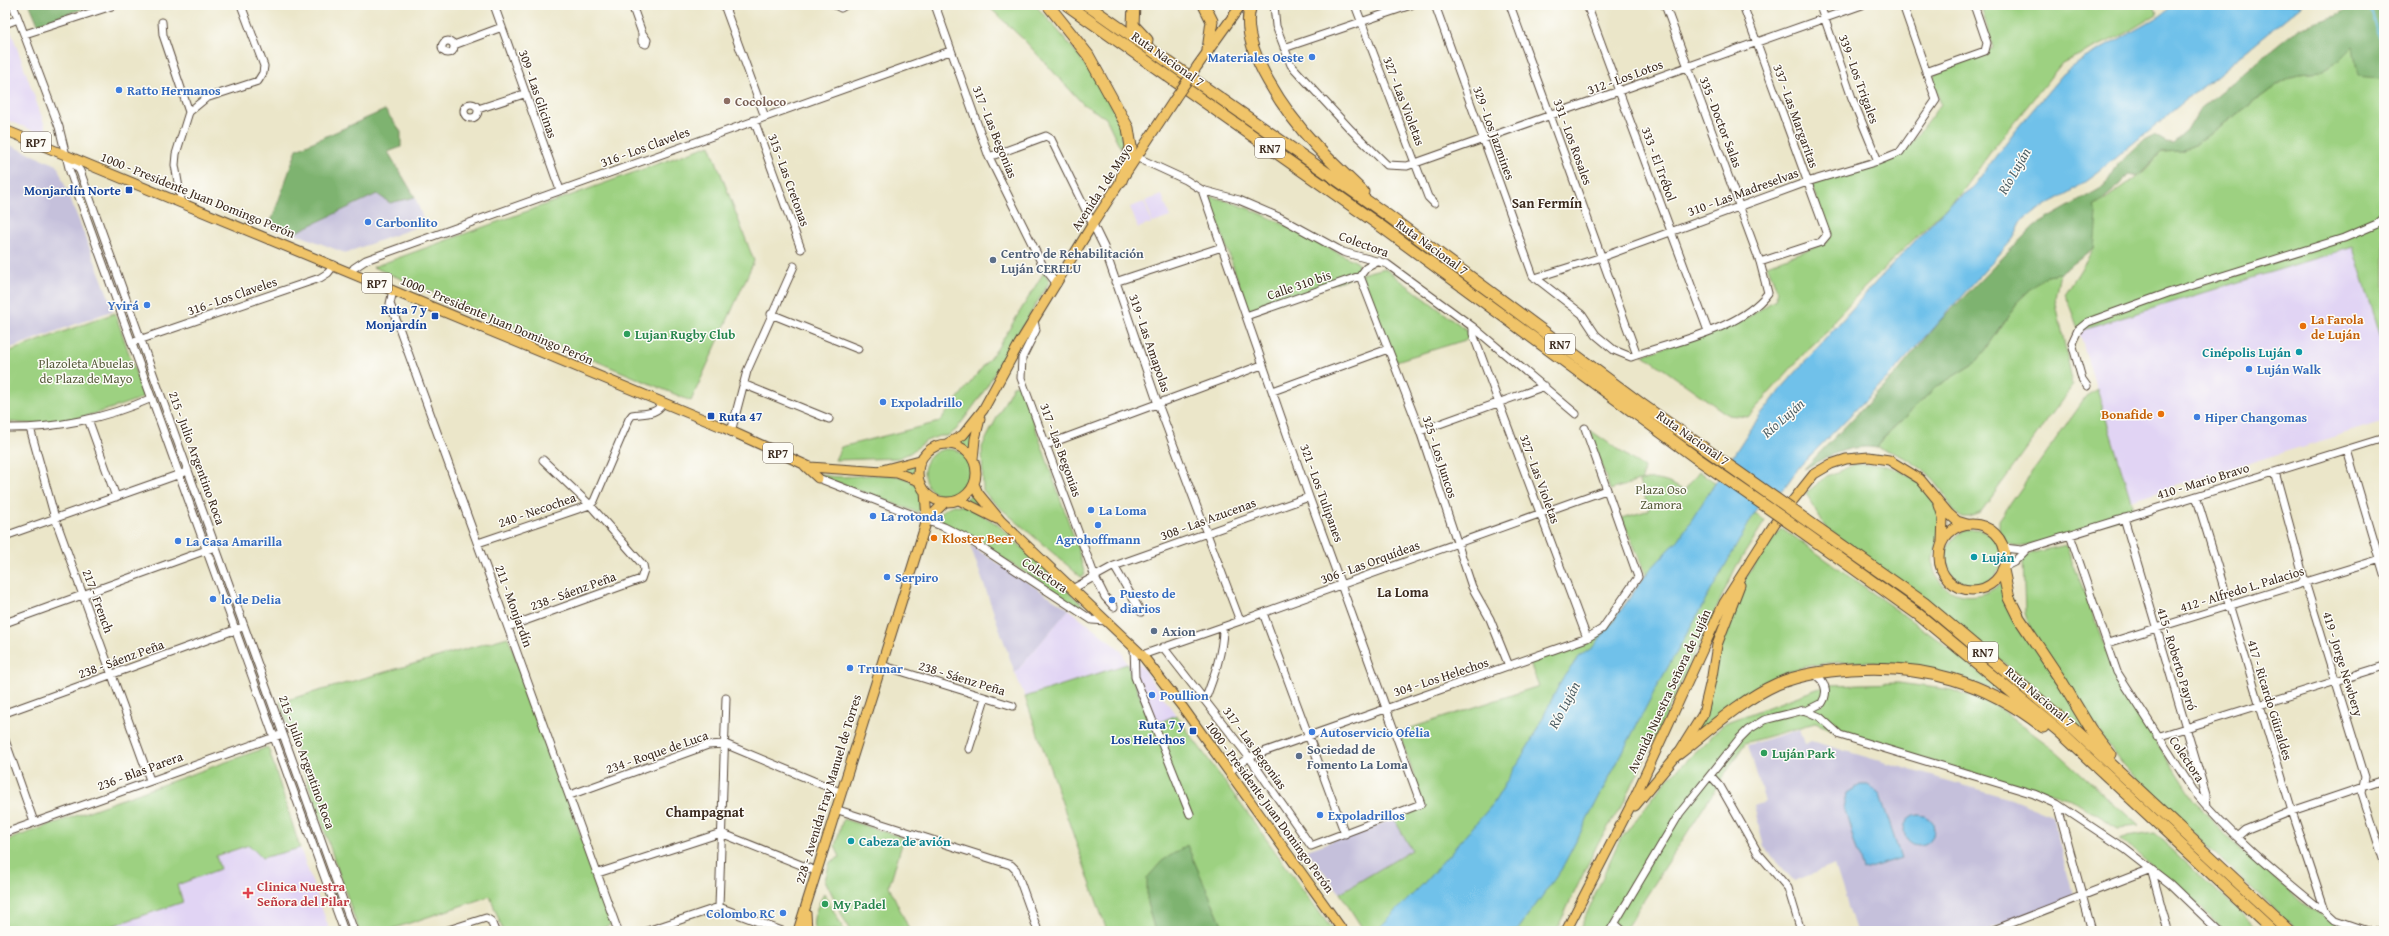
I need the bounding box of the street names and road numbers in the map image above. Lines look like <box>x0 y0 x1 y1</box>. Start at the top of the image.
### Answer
street label: Ruta Nacional 7 <box>1128 27 1208 91</box>
street label: 339 - Los Trigales <box>1834 32 1884 126</box>
street label: 309 - Las Glicinas <box>514 47 562 141</box>
street label: 327 - Las Violetas <box>1378 54 1430 148</box>
street label: 312 - Los Lotos <box>1584 55 1666 99</box>
street label: 337 - Las Margaritas <box>1768 61 1824 171</box>
street label: 335 - Doctor Salas <box>1695 74 1747 170</box>
street label: 317 - Las Begonias <box>968 83 1022 181</box>
street label: 329 - Los Jazmines <box>1468 83 1520 183</box>
street label: 331 - Los Rosales <box>1549 96 1597 188</box>
street label: 316 - Los Claveles <box>598 122 692 172</box>
street label: 333 - El Trébol <box>1637 124 1681 204</box>
street label: 315 - Las Cretonas <box>763 131 815 229</box>
road number: RP7 <box>21 132 51 152</box>
road number: RN7 <box>1255 138 1285 158</box>
street label: Avenida 1 de Mayo <box>1067 139 1138 235</box>
street label: 1000 - Presidente Juan Domingo Perón <box>98 147 299 243</box>
street label: 310 - Las Madreselvas <box>1685 163 1801 221</box>
street label: Ruta Nacional 7 <box>1392 214 1472 280</box>
street label: Colectora <box>1336 226 1392 262</box>
street label: Calle 310 bis <box>1264 265 1334 305</box>
street label: 1000 - Presidente Juan Domingo Perón <box>398 271 597 370</box>
street label: 316 - Los Claveles <box>185 272 279 320</box>
road number: RP7 <box>362 273 392 293</box>
street label: 319 - Las Amapolas <box>1124 291 1176 395</box>
road number: RN7 <box>1545 334 1575 354</box>
street label: 215 - Julio Argentino Roca <box>164 388 230 528</box>
street label: 317 - Las Begonias <box>1035 401 1087 499</box>
street label: Ruta Nacional 7 <box>1653 406 1733 470</box>
street label: 325 - Los Juncos <box>1418 413 1462 501</box>
street label: 327 - Las Violetas <box>1515 432 1565 526</box>
street label: 321 - Los Tulipanes <box>1295 441 1349 545</box>
road number: RP7 <box>763 443 793 463</box>
street label: 410 - Mario Bravo <box>2154 458 2252 504</box>
street label: 240 - Necochea <box>496 488 579 532</box>
street label: 308 - Las Azucenas <box>1158 493 1258 545</box>
street label: 306 - Las Orquídeas <box>1318 535 1422 589</box>
street label: Colectora <box>1018 553 1072 598</box>
street label: 412 - Alfredo L. Palacios <box>2178 561 2306 617</box>
street label: 211 - Monjardín <box>490 562 538 650</box>
street label: 217 - French <box>78 566 119 636</box>
street label: 238 - Sáenz Peña <box>527 566 619 615</box>
street label: Avenida Nuestra Señora de Luján <box>1623 605 1716 776</box>
street label: 415 - Roberto Payró <box>2152 605 2202 713</box>
street label: 419 - Jorge Newbery <box>2318 609 2368 719</box>
street label: 238 - Sáenz Peña <box>75 634 167 683</box>
street label: 417 - Ricardo Güiraldes <box>2243 637 2297 763</box>
road number: RN7 <box>1968 642 1998 662</box>
street label: 304 - Los Helechos <box>1391 653 1491 701</box>
street label: 238 - Sáenz Peña <box>916 656 1009 700</box>
street label: Ruta Nacional 7 <box>2001 662 2079 732</box>
street label: 215 - Julio Argentino Roca <box>274 692 340 832</box>
street label: 228 - Avenida Fray Manuel de Torres <box>790 692 866 886</box>
street label: 317 - Las Begonias <box>1218 703 1292 793</box>
street label: 1000 - Presidente Juan Domingo Perón <box>1201 717 1339 897</box>
street label: 234 - Roque de Luca <box>603 725 712 778</box>
street label: Colectora <box>2165 732 2210 786</box>
street label: 236 - Blas Parera <box>95 746 186 795</box>

